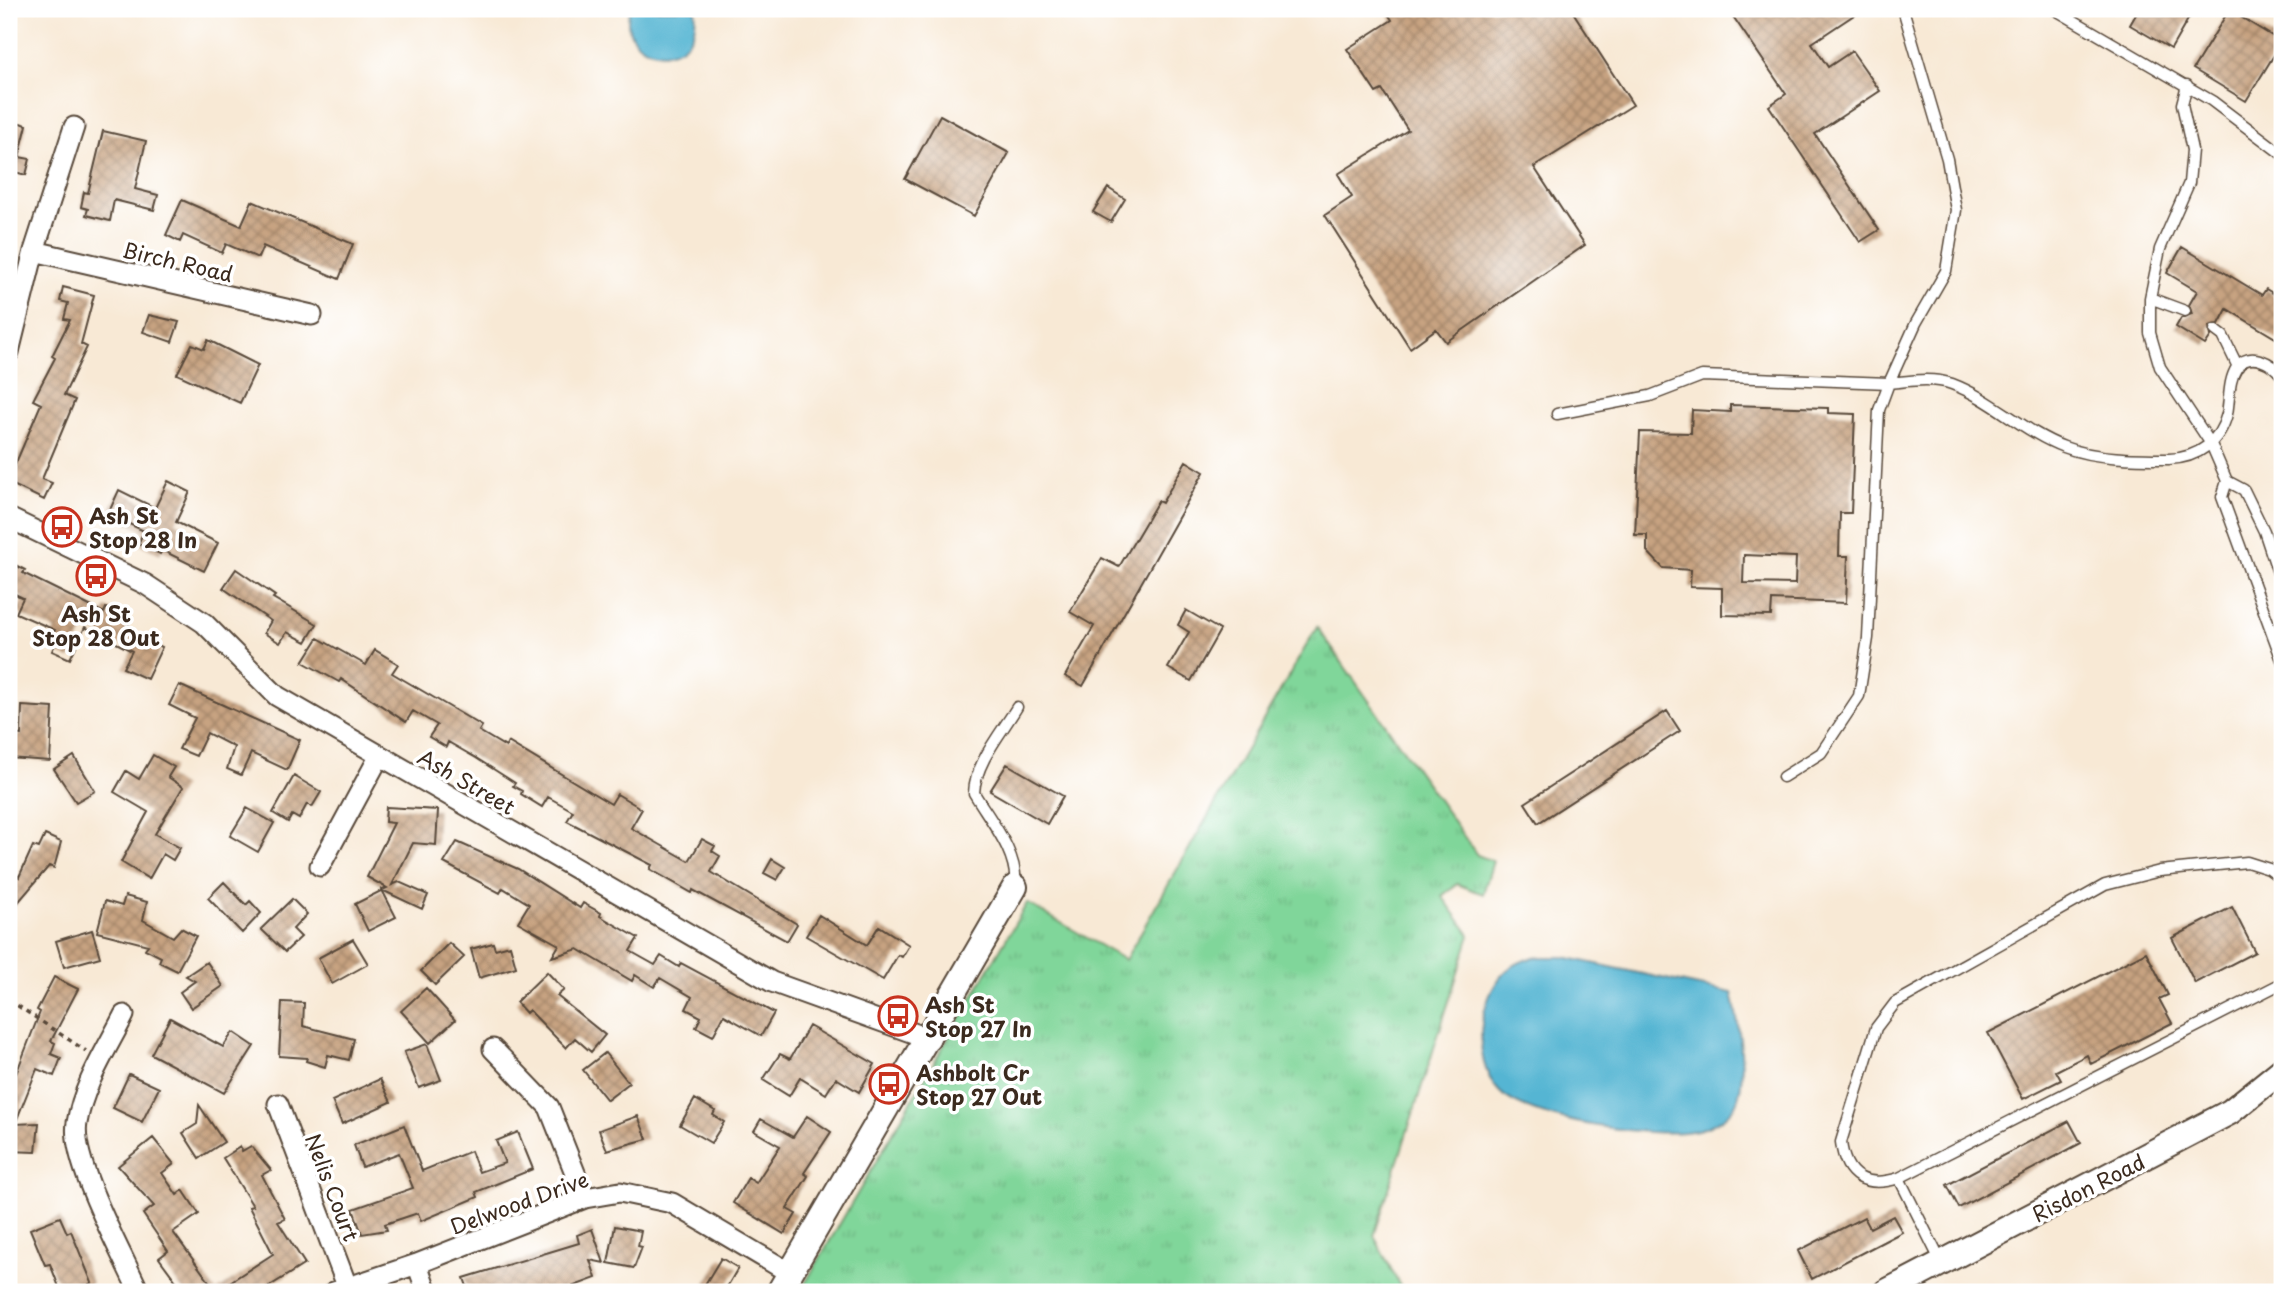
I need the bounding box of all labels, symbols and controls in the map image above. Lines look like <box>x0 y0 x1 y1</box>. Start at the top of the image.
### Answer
street label: Birch Road <box>119 233 237 289</box>
place label: Ash St Stop 28 In <box>89 499 197 555</box>
bus stop icon: Ash St Stop 28 In <box>41 506 83 548</box>
bus stop icon: Ash St Stop 28 Out <box>75 555 117 597</box>
place label: Ash St Stop 28 Out <box>32 597 160 653</box>
street label: Ash Street <box>412 740 522 822</box>
place label: Ash St Stop 27 In <box>925 988 1032 1044</box>
bus stop icon: Ash St Stop 27 In <box>877 995 919 1037</box>
place label: Ashbolt Cr Stop 27 Out <box>915 1056 1042 1112</box>
bus stop icon: Ashbolt Cr Stop 27 Out <box>868 1063 910 1105</box>
street label: Nelis Court <box>298 1129 368 1245</box>
street label: Risdon Road <box>2026 1145 2150 1229</box>
street label: Delwood Drive <box>445 1162 593 1242</box>

